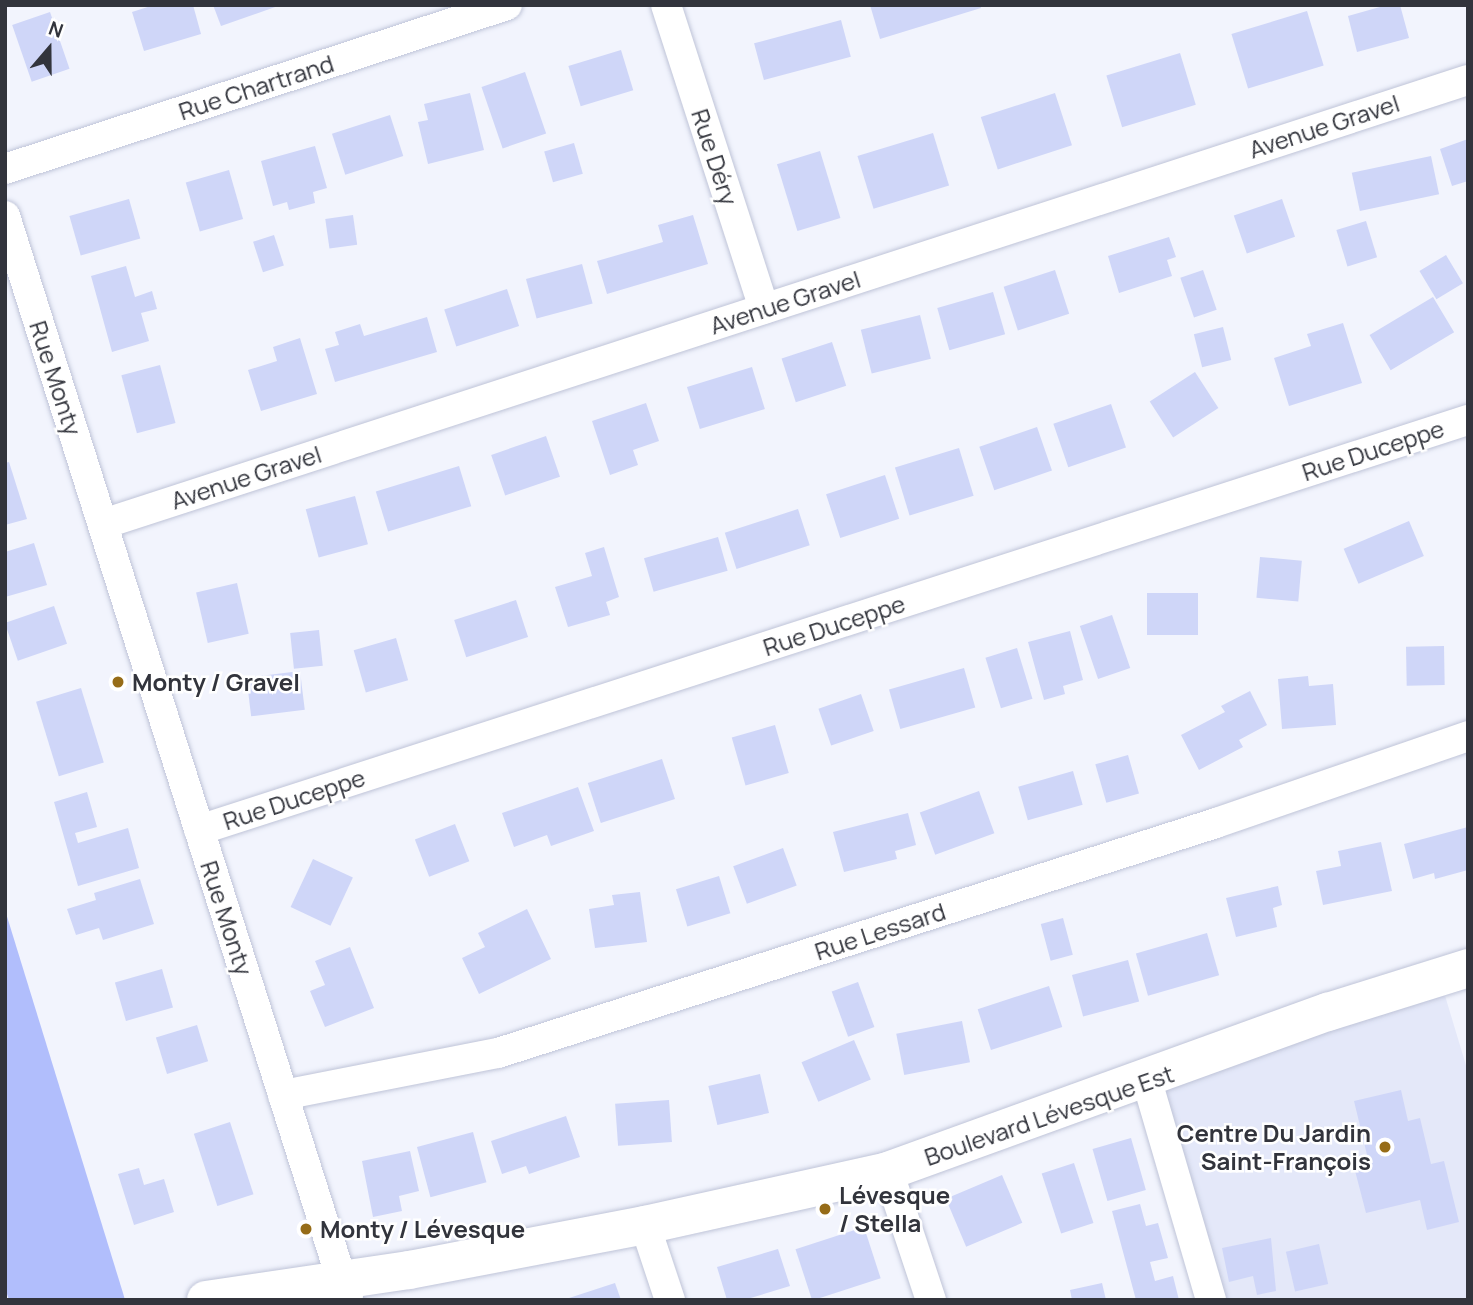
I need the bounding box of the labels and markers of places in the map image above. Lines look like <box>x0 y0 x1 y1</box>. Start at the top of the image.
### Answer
place label: Monty / Gravel <box>132 668 300 696</box>
marker: Monty / Gravel <box>110 674 126 690</box>
place label: Centre Du Jardin Saint-François <box>1177 1119 1371 1175</box>
marker: Centre Du Jardin Saint-François <box>1377 1139 1393 1155</box>
place label: Lévesque / Stella <box>839 1181 950 1237</box>
marker: Lévesque / Stella <box>817 1201 833 1217</box>
place label: Monty / Lévesque <box>320 1215 525 1243</box>
marker: Monty / Lévesque <box>298 1221 314 1237</box>

